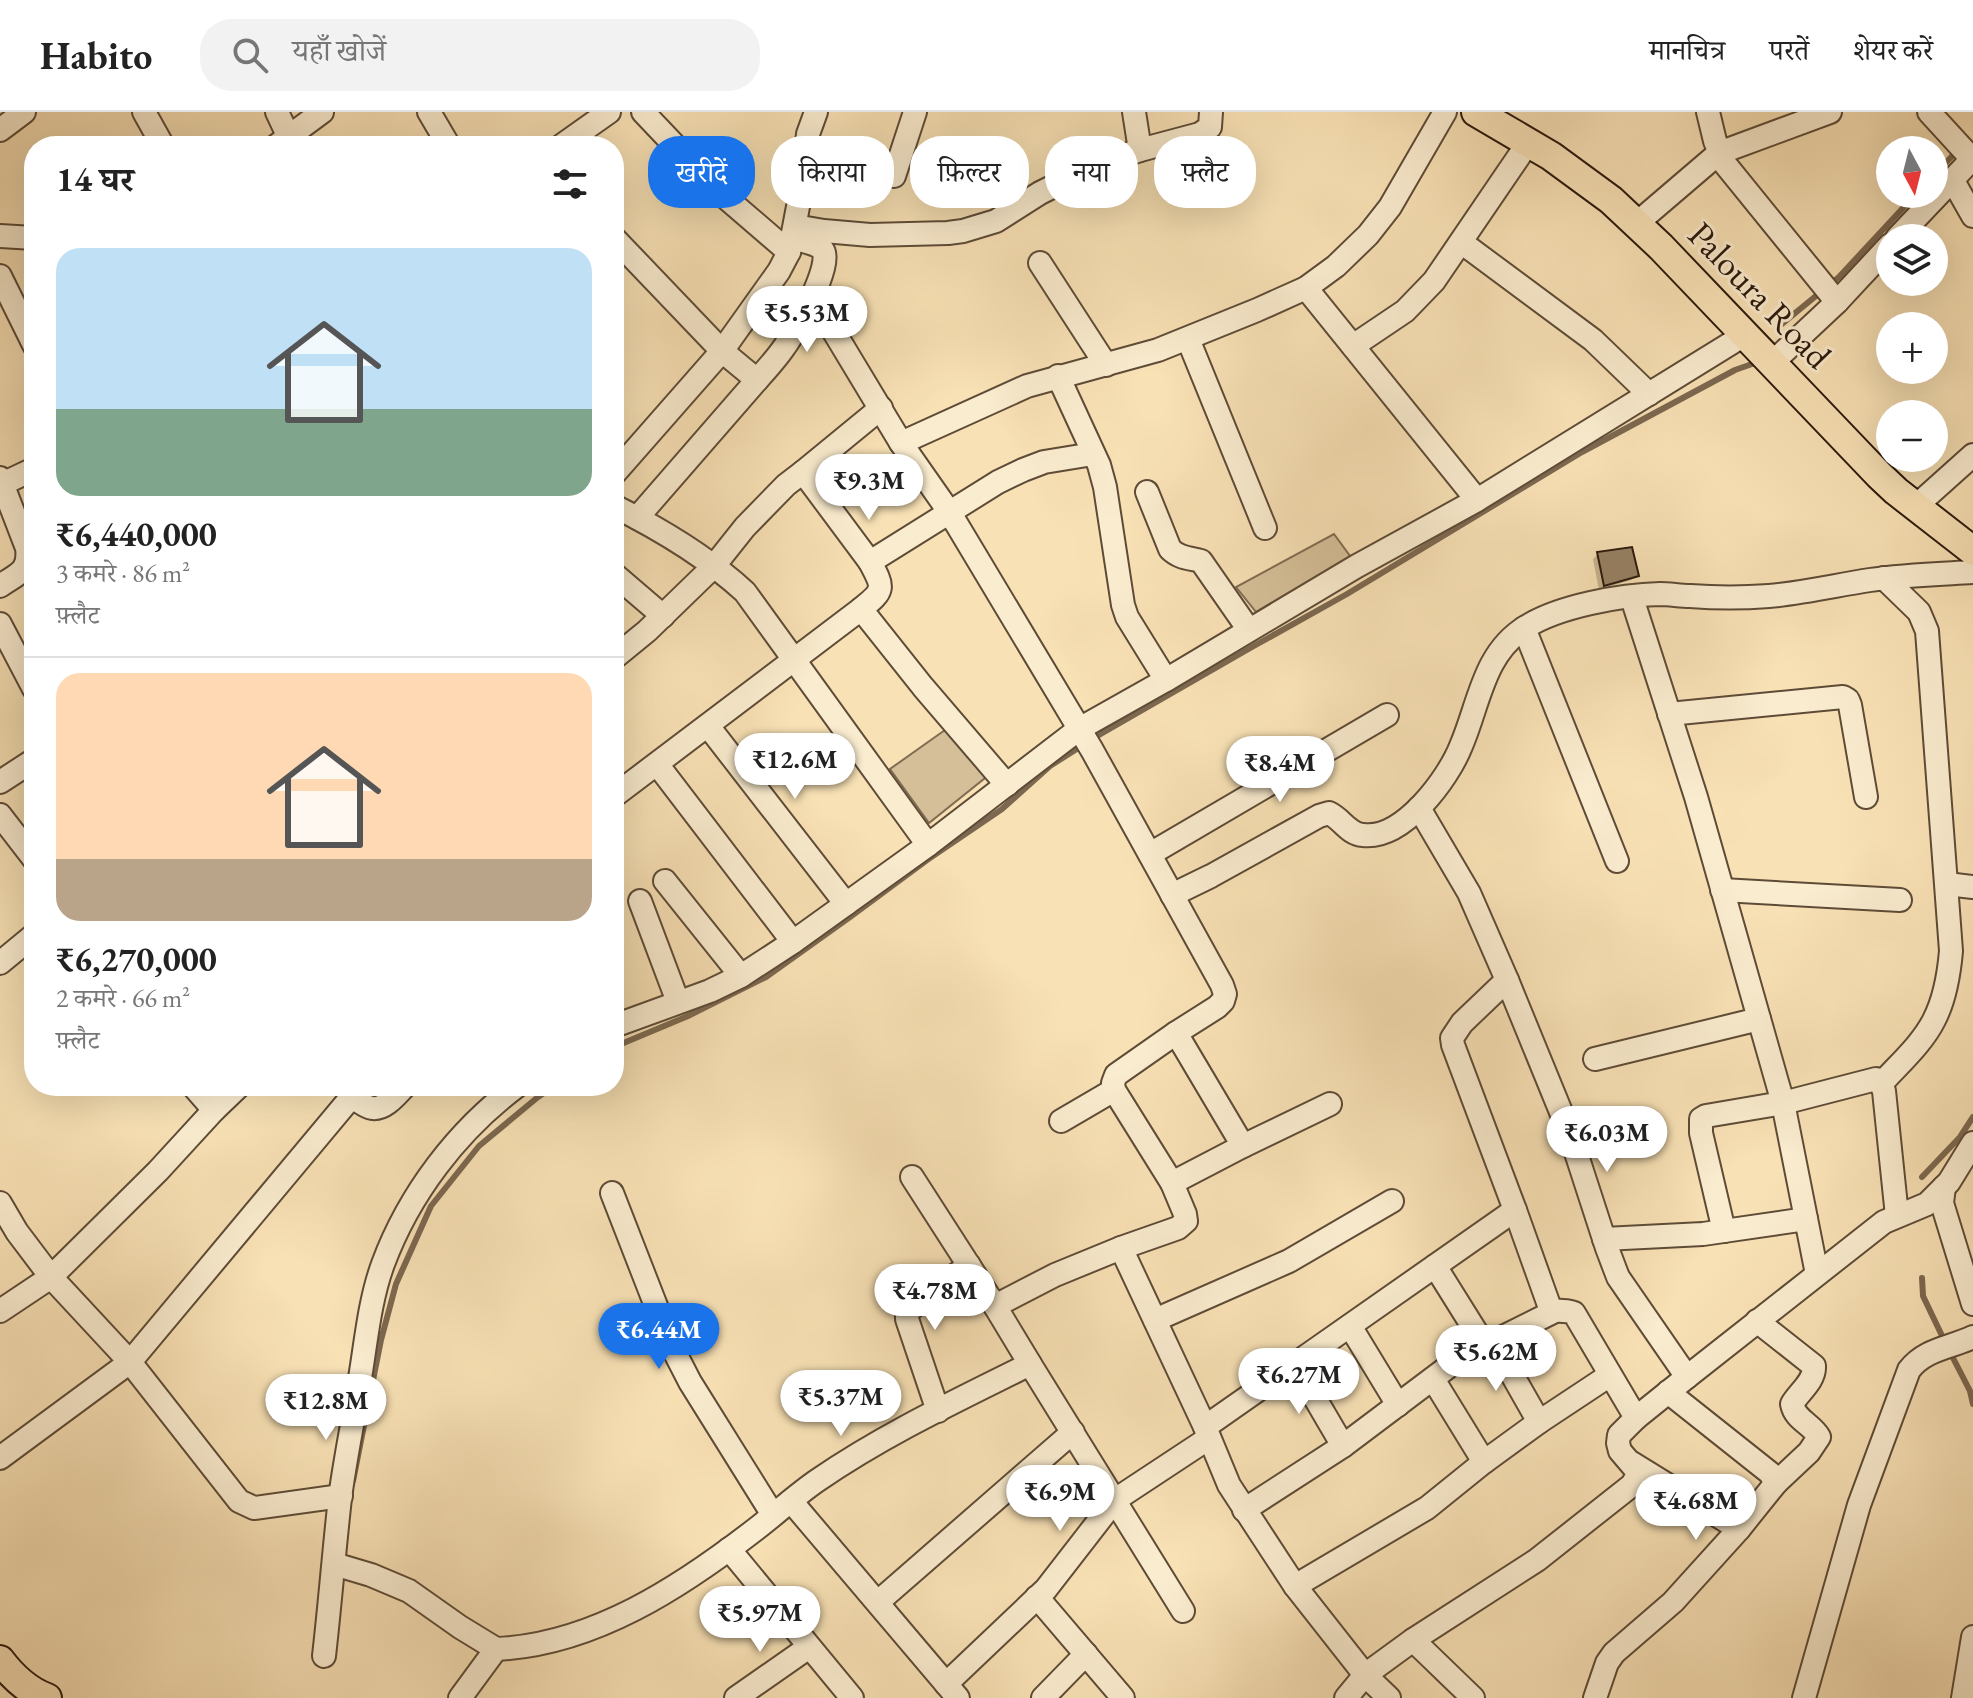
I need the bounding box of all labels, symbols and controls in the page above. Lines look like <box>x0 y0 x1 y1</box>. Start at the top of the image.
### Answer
search box <box>200 19 760 91</box>
text: Habito <box>40 31 152 80</box>
text: यहाँ खोजें <box>292 31 386 70</box>
text: मानचित्र <box>1649 32 1725 68</box>
text: परतें <box>1769 32 1809 68</box>
text: शेयर करें <box>1853 32 1933 68</box>
icon: search <box>228 33 272 77</box>
chip: खरीदें <box>648 136 755 208</box>
chip: किराया <box>771 136 894 208</box>
chip: फ़िल्टर <box>910 136 1029 208</box>
chip: नया <box>1045 136 1138 208</box>
chip: फ़्लैट <box>1154 136 1256 208</box>
north arrow <box>1876 136 1948 208</box>
map controls <box>1876 136 1948 472</box>
text: 14 घर <box>56 157 134 201</box>
icon: filters <box>548 162 592 206</box>
street label: Paloura Road <box>1678 211 1842 379</box>
button: layers <box>1876 224 1948 296</box>
pin: ₹5.53M <box>742 286 872 354</box>
text: ₹5.53M <box>764 295 850 329</box>
icon: home <box>252 300 396 444</box>
button: + <box>1876 312 1948 384</box>
button: − <box>1876 400 1948 472</box>
pin: ₹9.3M <box>813 454 925 522</box>
text: ₹9.3M <box>833 463 905 497</box>
text: ₹6,440,000 <box>56 512 217 556</box>
text: 3 कमरे · 86 m² <box>56 556 190 590</box>
text: फ़्लैट <box>56 598 99 632</box>
icon: home <box>252 725 396 869</box>
pin: ₹12.6M <box>730 733 860 801</box>
pin: ₹8.4M <box>1224 736 1336 804</box>
text: ₹12.6M <box>752 742 838 776</box>
text: ₹8.4M <box>1244 745 1316 779</box>
text: ₹6,270,000 <box>56 937 217 981</box>
text: 2 कमरे · 66 m² <box>56 981 190 1015</box>
text: फ़्लैट <box>56 1023 99 1057</box>
pin: ₹6.03M <box>1542 1106 1672 1174</box>
text: ₹6.03M <box>1564 1115 1650 1149</box>
pin: ₹4.78M <box>870 1264 1000 1332</box>
text: ₹4.78M <box>892 1273 978 1307</box>
pin: ₹6.44M <box>594 1303 724 1371</box>
text: ₹6.44M <box>616 1312 702 1346</box>
pin: ₹5.62M <box>1431 1325 1561 1393</box>
text: ₹5.62M <box>1453 1334 1539 1368</box>
pin: ₹6.27M <box>1234 1348 1364 1416</box>
text: ₹6.27M <box>1256 1357 1342 1391</box>
pin: ₹5.37M <box>776 1370 906 1438</box>
pin: ₹12.8M <box>261 1374 391 1442</box>
text: ₹5.37M <box>798 1379 884 1413</box>
text: ₹12.8M <box>283 1383 369 1417</box>
pin: ₹6.9M <box>1004 1465 1116 1533</box>
text: ₹6.9M <box>1024 1474 1096 1508</box>
pin: ₹4.68M <box>1631 1474 1761 1542</box>
text: ₹4.68M <box>1653 1483 1739 1517</box>
pin: ₹5.97M <box>695 1586 825 1654</box>
text: ₹5.97M <box>717 1595 803 1629</box>

